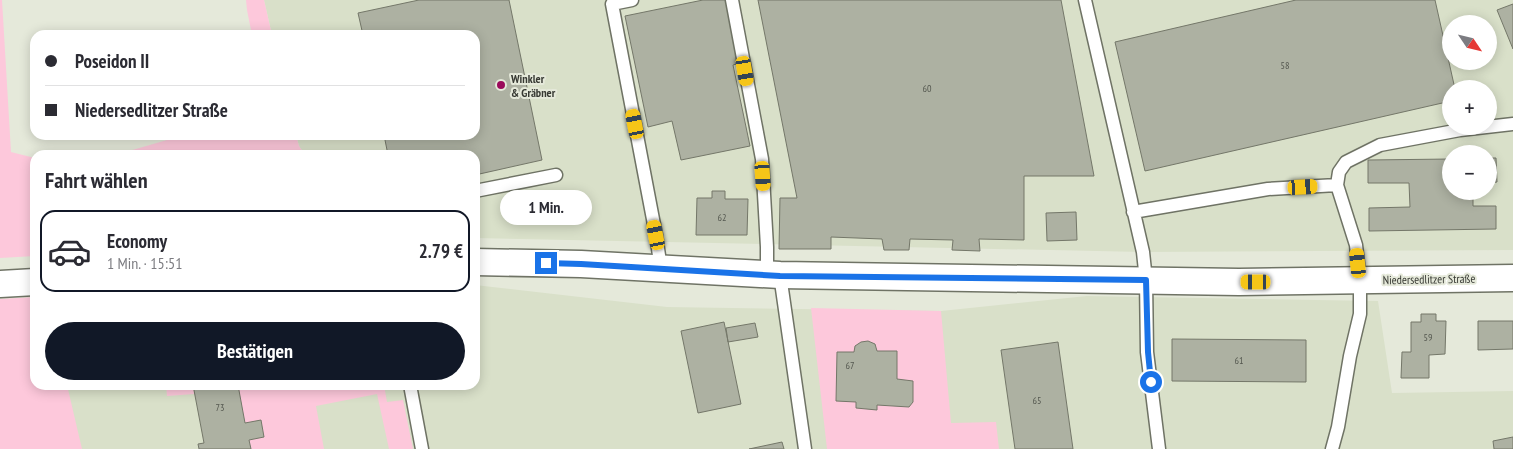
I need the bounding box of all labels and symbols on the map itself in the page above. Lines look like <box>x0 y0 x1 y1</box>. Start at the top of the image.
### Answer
north arrow <box>1442 15 1498 70</box>
car <box>735 55 754 87</box>
house number: 58 <box>1281 59 1290 72</box>
place label: Winkler & Gräbner <box>510 71 556 100</box>
marker: Winkler & Gräbner <box>495 79 507 91</box>
house number: 60 <box>923 82 932 95</box>
car <box>624 108 645 140</box>
car <box>754 161 771 191</box>
car <box>1287 179 1318 195</box>
callout: 1 Min. <box>500 190 592 226</box>
house number: 62 <box>718 211 727 224</box>
car <box>645 219 666 251</box>
car <box>1348 247 1367 279</box>
route end <box>535 252 557 274</box>
street label: Niedersedlitzer Straße <box>1383 271 1475 287</box>
car <box>1241 275 1271 290</box>
house number: 59 <box>1424 331 1433 344</box>
house number: 61 <box>1235 354 1244 367</box>
house number: 67 <box>846 359 855 372</box>
route start <box>1140 371 1162 393</box>
house number: 65 <box>1033 394 1042 407</box>
house number: 73 <box>216 401 225 414</box>

